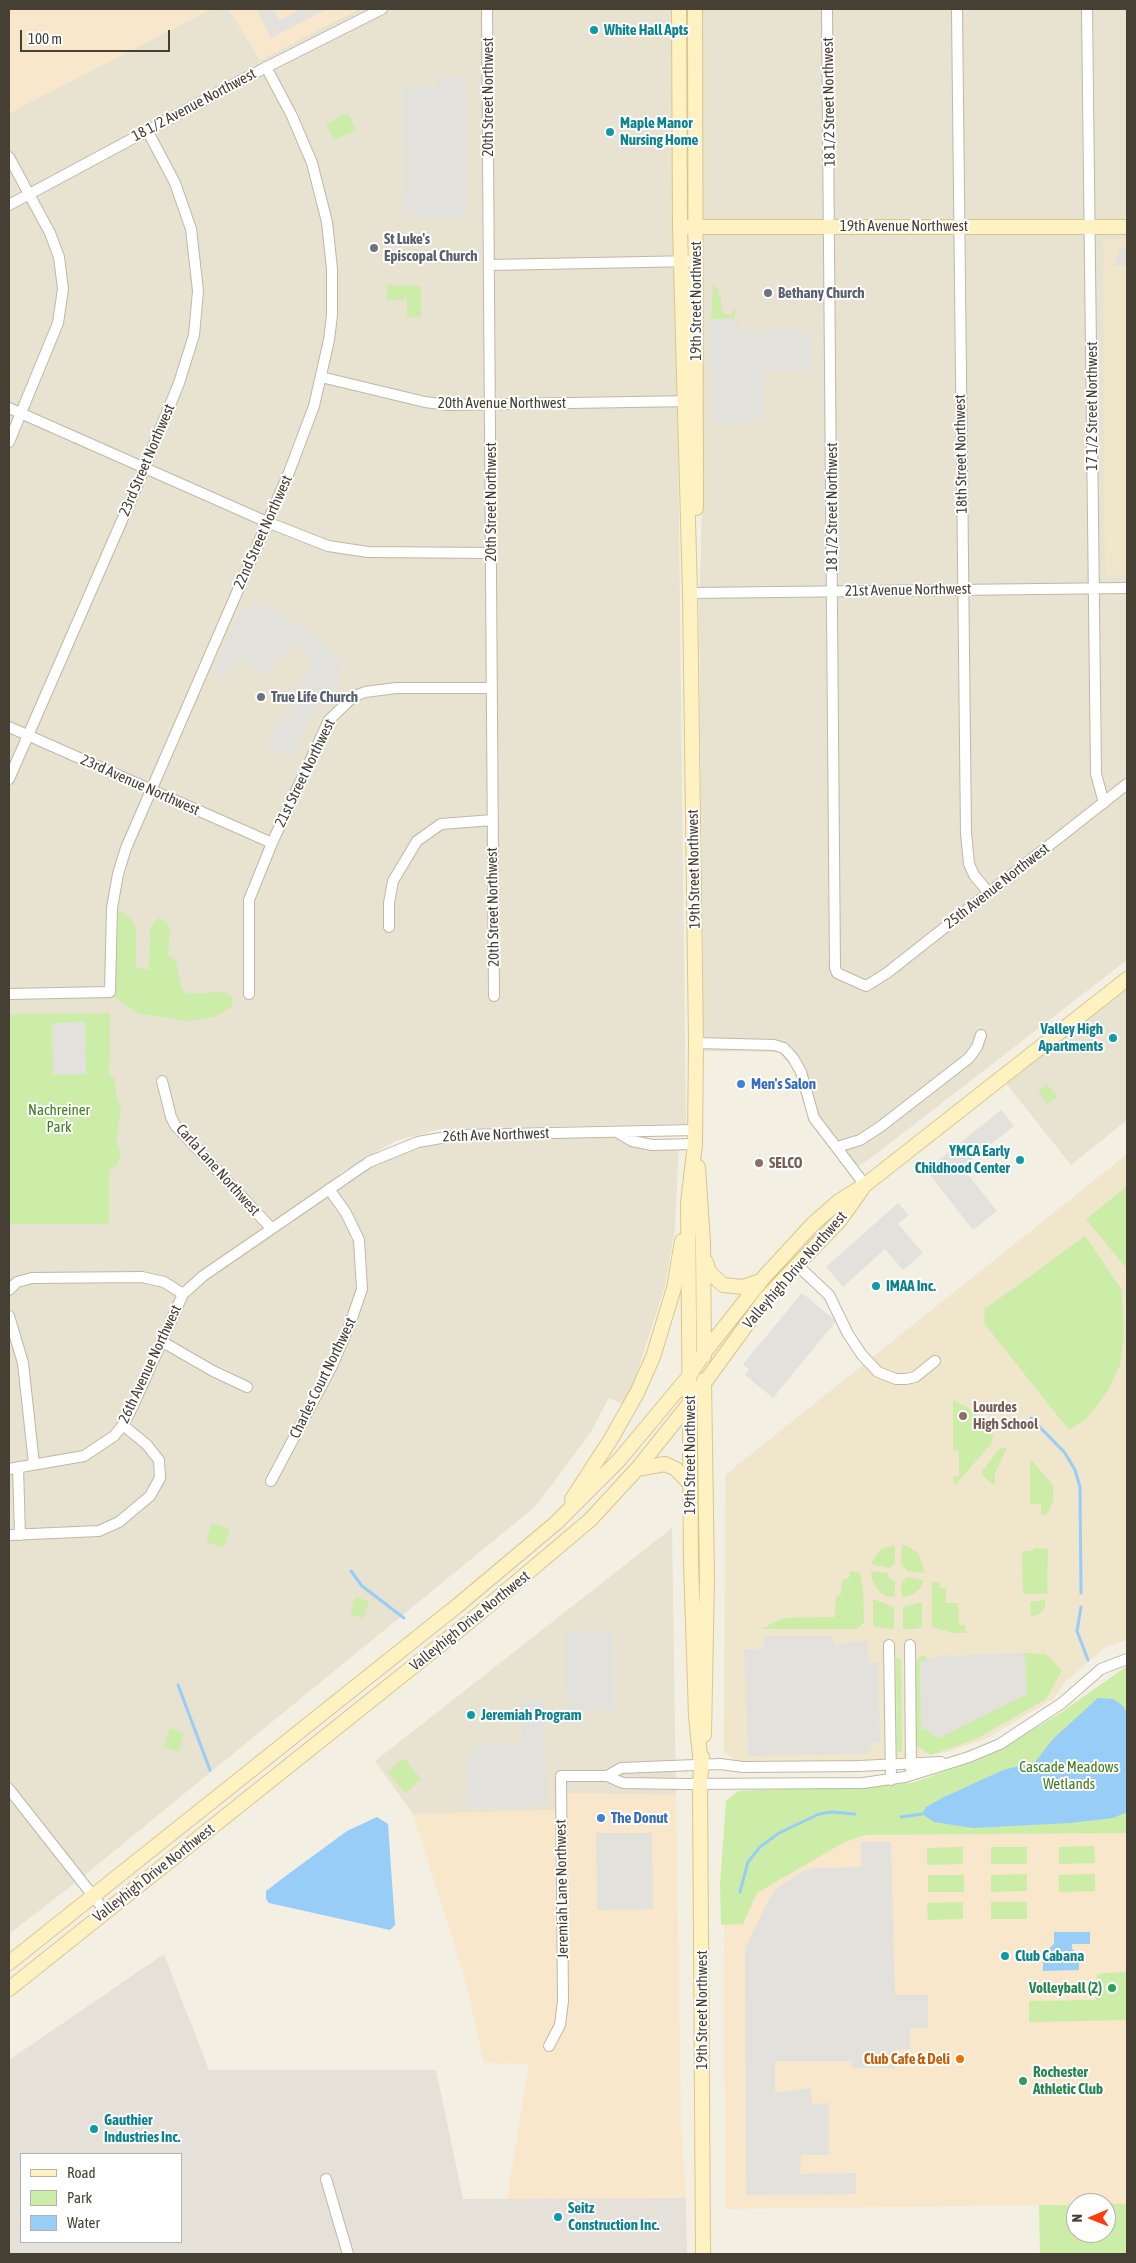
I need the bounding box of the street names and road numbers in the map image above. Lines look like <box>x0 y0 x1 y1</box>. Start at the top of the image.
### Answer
street label: 20th Street Northwest <box>479 37 497 157</box>
street label: 18 1/2 Street Northwest <box>819 37 839 167</box>
street label: 18 1/2 Avenue Northwest <box>129 65 259 145</box>
street label: 19th Avenue Northwest <box>840 217 968 235</box>
street label: 19th Street Northwest <box>687 241 705 361</box>
street label: 17 1/2 Street Northwest <box>1083 341 1101 471</box>
street label: 20th Avenue Northwest <box>438 394 566 412</box>
street label: 18th Street Northwest <box>951 394 971 514</box>
street label: 23rd Street Northwest <box>115 401 179 519</box>
street label: 20th Street Northwest <box>482 442 500 562</box>
street label: 18 1/2 Street Northwest <box>823 442 841 572</box>
street label: 22nd Street Northwest <box>230 472 296 592</box>
street label: 21st Avenue Northwest <box>845 580 971 600</box>
street label: 21st Street Northwest <box>271 716 339 830</box>
street label: 23rd Avenue Northwest <box>78 751 202 819</box>
street label: 19th Street Northwest <box>684 809 704 929</box>
street label: 25th Avenue Northwest <box>941 839 1053 933</box>
street label: 20th Street Northwest <box>483 847 503 967</box>
street label: Carla Lane Northwest <box>172 1120 264 1220</box>
street label: 26th Ave Northwest <box>442 1124 550 1146</box>
street label: Valleyhigh Drive Northwest <box>739 1208 851 1332</box>
street label: 26th Avenue Northwest <box>115 1302 185 1426</box>
street label: Charles Court Northwest <box>286 1315 360 1441</box>
street label: 19th Street Northwest <box>681 1395 699 1515</box>
street label: Valleyhigh Drive Northwest <box>406 1567 534 1675</box>
street label: Jeremiah Lane Northwest <box>552 1819 572 1959</box>
street label: Valleyhigh Drive Northwest <box>90 1820 218 1926</box>
street label: 19th Street Northwest <box>693 1950 711 2070</box>

